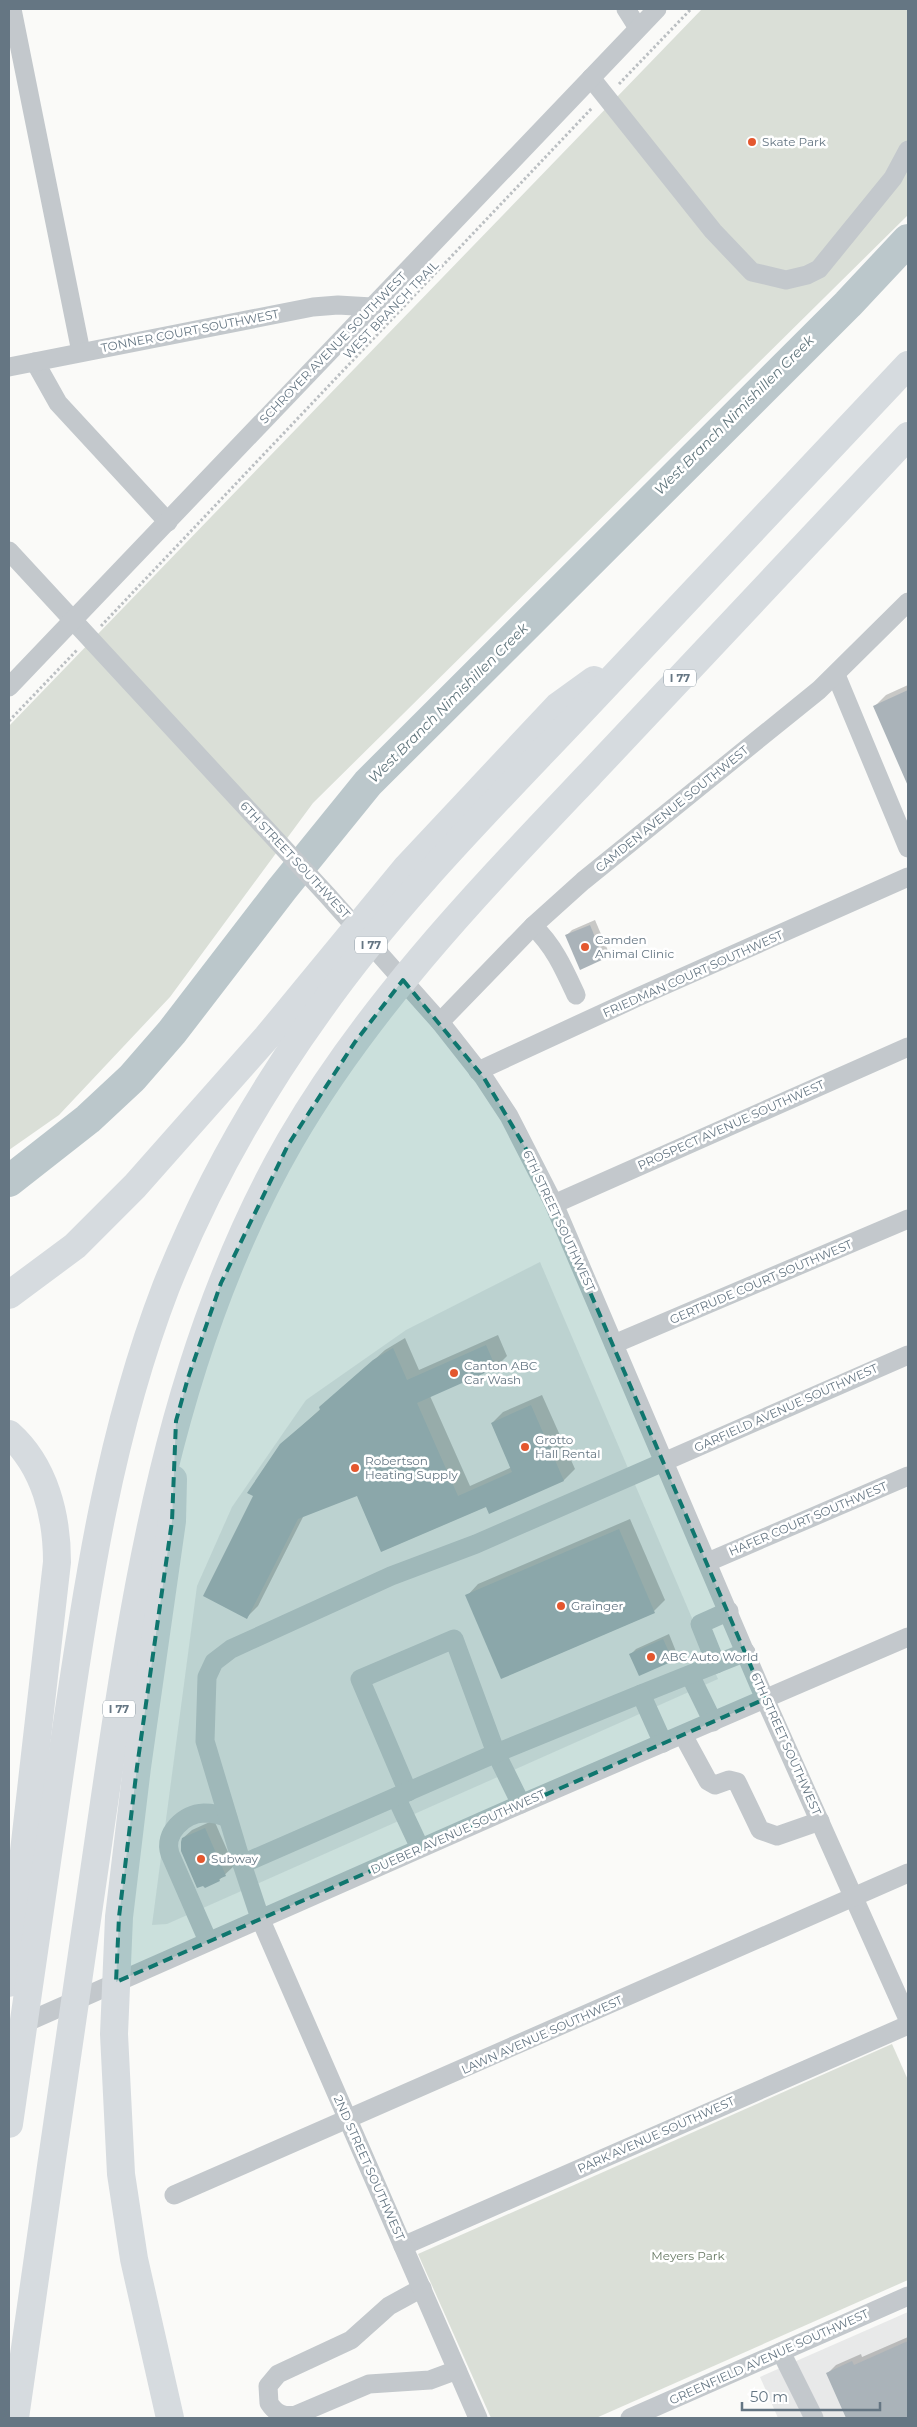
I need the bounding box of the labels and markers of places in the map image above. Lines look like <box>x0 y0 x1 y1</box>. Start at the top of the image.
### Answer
place label: Skate Park <box>762 134 827 149</box>
marker: Skate Park <box>746 136 758 148</box>
place label: Camden Animal Clinic <box>595 932 674 961</box>
marker: Camden Animal Clinic <box>579 941 591 953</box>
place label: Canton ABC Car Wash <box>464 1358 538 1387</box>
marker: Canton ABC Car Wash <box>448 1367 460 1379</box>
place label: Grotto Hall Rental <box>535 1432 600 1461</box>
marker: Grotto Hall Rental <box>519 1441 531 1453</box>
place label: Robertson Heating Supply <box>365 1453 458 1482</box>
marker: Robertson Heating Supply <box>349 1462 361 1474</box>
place label: Grainger <box>571 1598 623 1613</box>
marker: Grainger <box>555 1600 567 1612</box>
place label: ABC Auto World <box>661 1649 758 1664</box>
marker: ABC Auto World <box>645 1651 657 1663</box>
place label: Subway <box>211 1851 259 1866</box>
marker: Subway <box>195 1853 207 1865</box>

